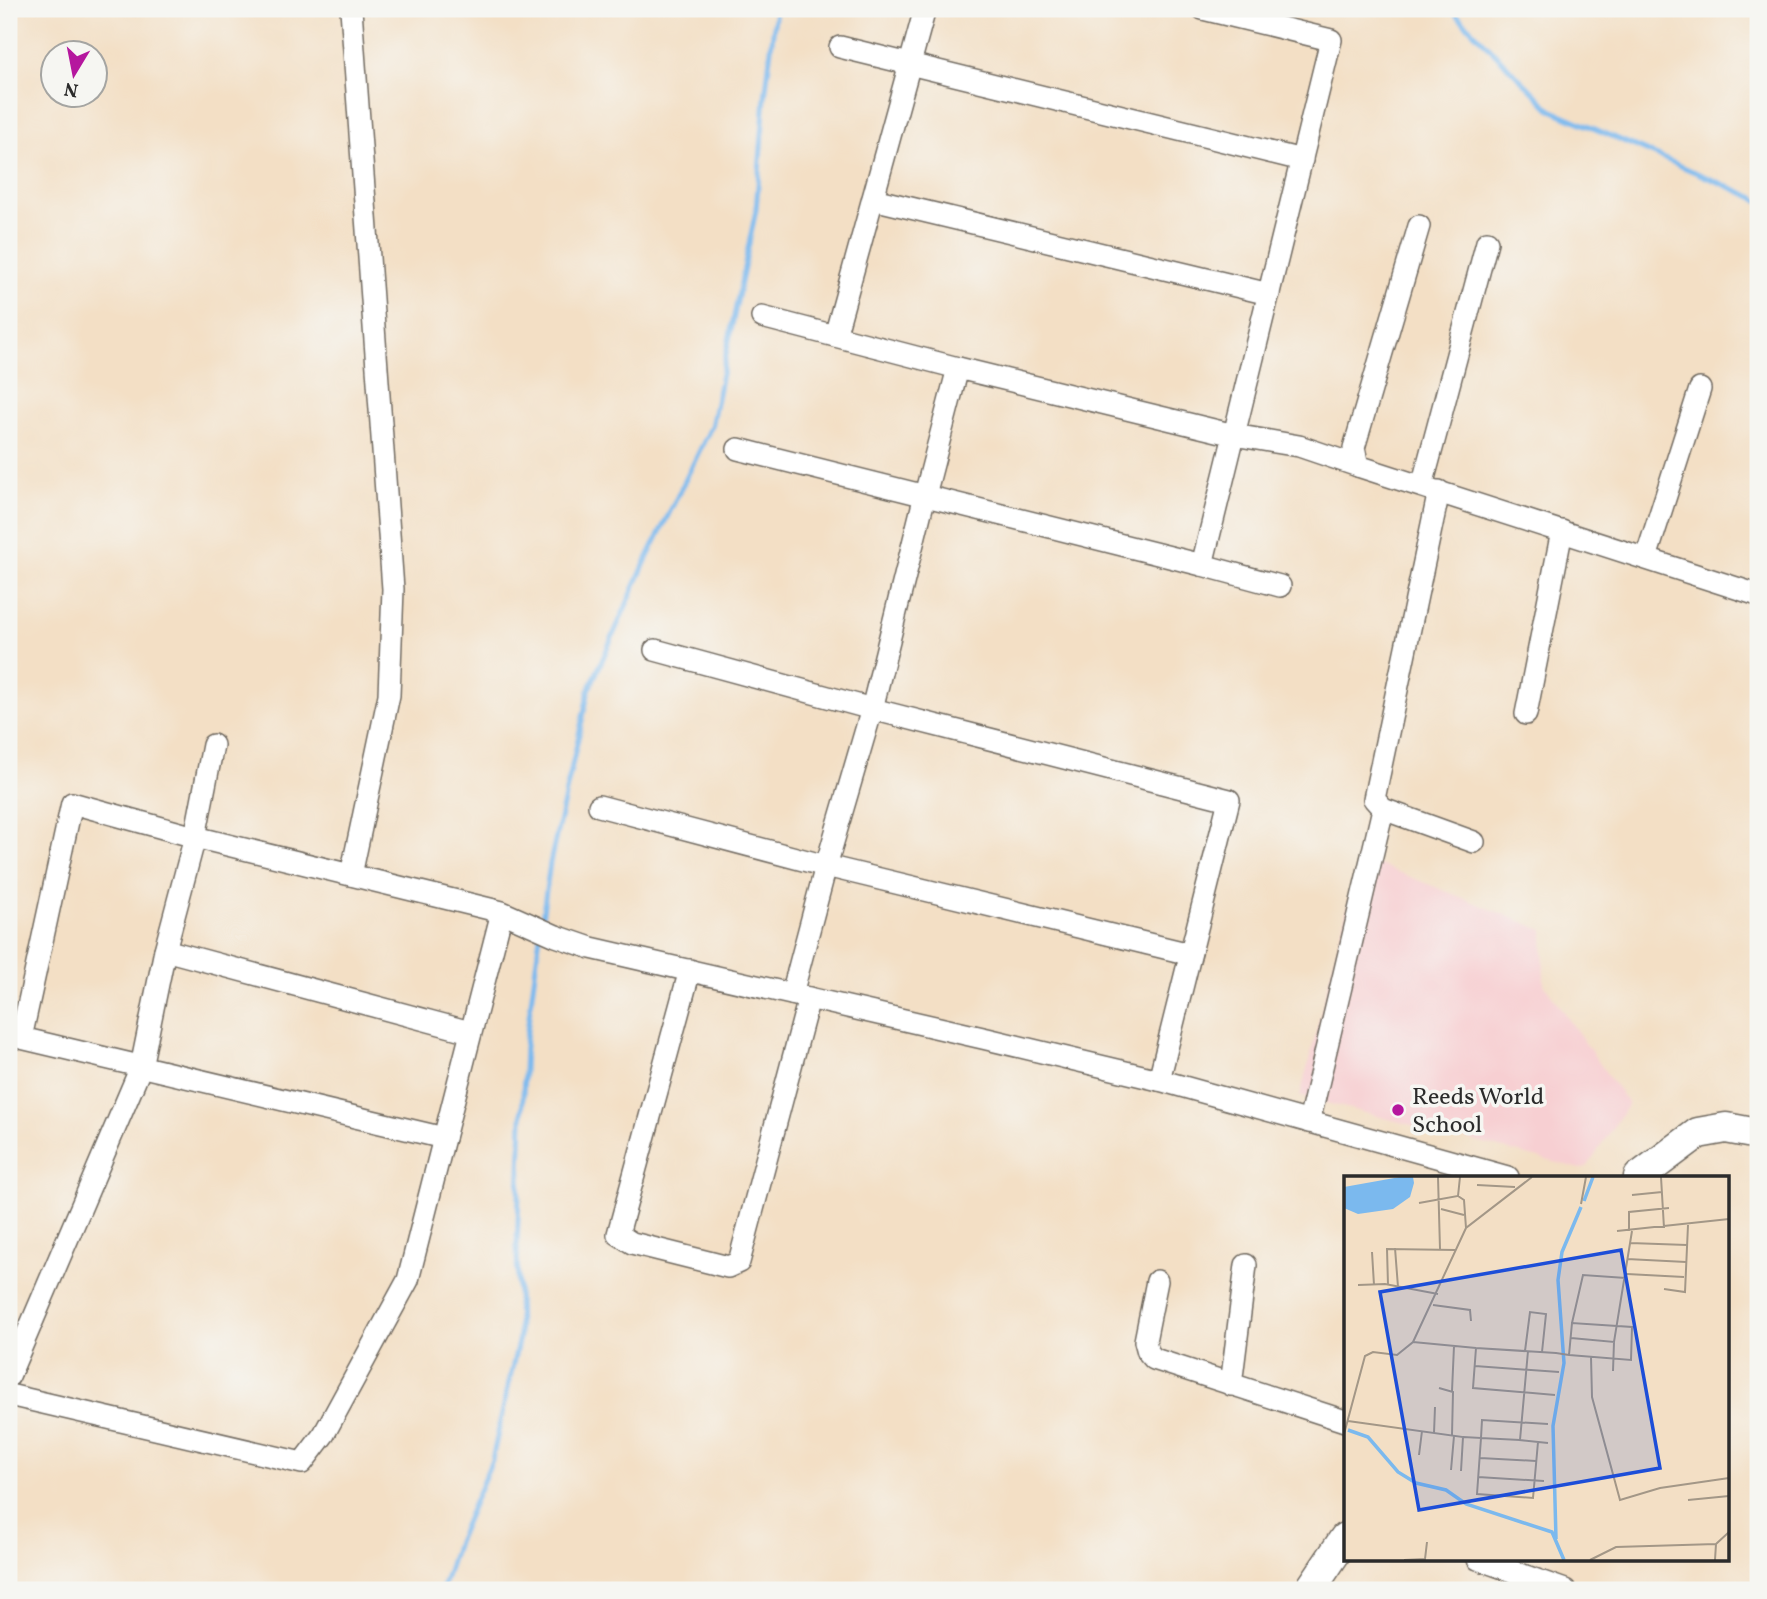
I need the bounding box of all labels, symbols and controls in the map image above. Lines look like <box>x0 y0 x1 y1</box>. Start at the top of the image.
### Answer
north arrow <box>38 38 108 108</box>
text: N <box>62 75 80 103</box>
place label: Reeds World School <box>1412 1081 1544 1143</box>
marker: Reeds World School <box>1390 1102 1406 1118</box>
inset map <box>1344 1176 1728 1560</box>

